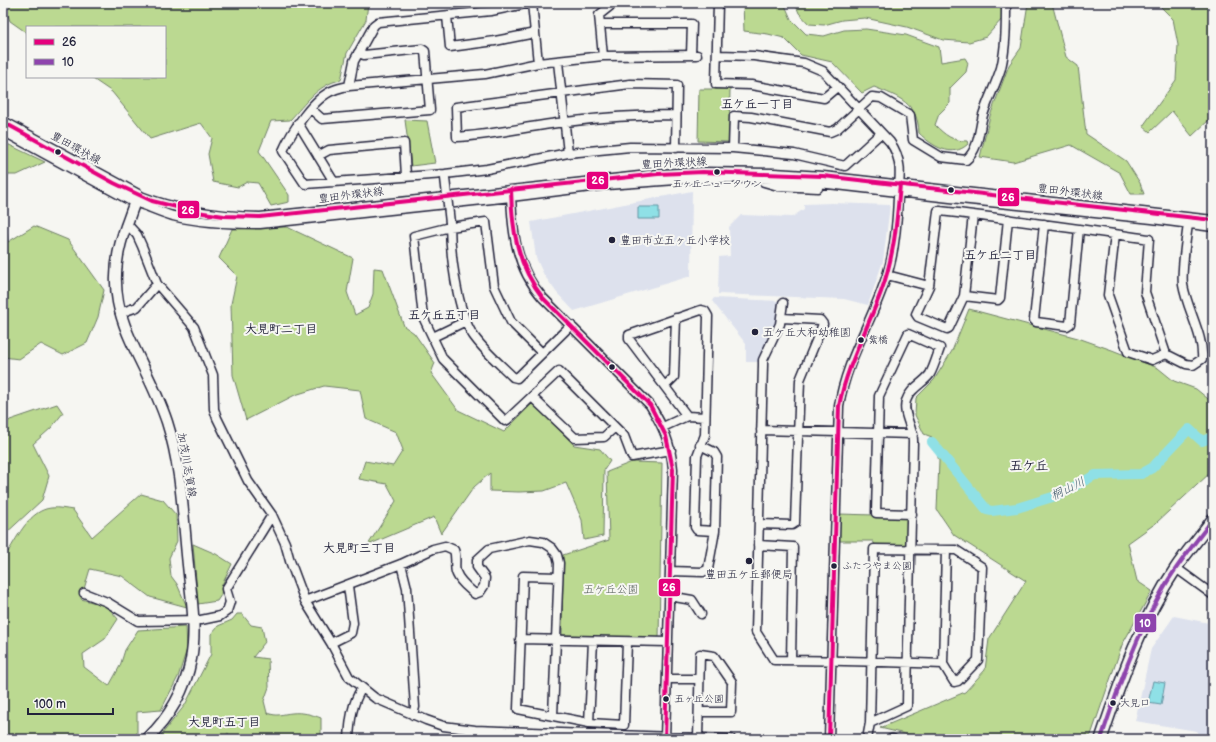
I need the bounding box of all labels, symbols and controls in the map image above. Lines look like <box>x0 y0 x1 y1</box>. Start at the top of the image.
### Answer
legend <box>26 26 166 78</box>
text: 26 <box>62 35 76 50</box>
text: 10 <box>62 55 74 70</box>
district label: 五ケ丘一丁目 <box>721 97 793 112</box>
street label: 豊田環状線 <box>49 129 103 167</box>
unlabelled marker <box>53 147 63 157</box>
street label: 豊田外環状線 <box>641 155 707 171</box>
marker: 五ヶ丘ニュータウン <box>712 167 722 177</box>
line badge: 26 <box>586 171 609 190</box>
text: 26 <box>591 174 605 187</box>
place label: 五ヶ丘ニュータウン <box>672 178 762 190</box>
street label: 豊田外環状線 <box>1036 182 1104 202</box>
street label: 豊田外環状線 <box>317 185 385 205</box>
unlabelled marker <box>946 185 956 195</box>
line badge: 26 <box>997 187 1020 207</box>
text: 26 <box>1001 191 1015 204</box>
line badge: 26 <box>177 200 200 219</box>
text: 26 <box>181 204 195 217</box>
place label: 豊田市立五ヶ丘小学校 <box>620 234 730 247</box>
marker: 豊田市立五ヶ丘小学校 <box>607 235 617 245</box>
district label: 五ケ丘二丁目 <box>964 248 1036 263</box>
district label: 五ケ丘五丁目 <box>408 308 480 323</box>
district label: 大見町二丁目 <box>245 322 317 337</box>
place label: 五ケ丘大和幼稚園 <box>763 326 851 339</box>
marker: 五ケ丘大和幼稚園 <box>750 327 760 337</box>
place label: 紫橋 <box>868 334 888 346</box>
marker: 紫橋 <box>856 335 866 345</box>
unlabelled marker <box>607 362 617 372</box>
street label: 加茂川志賀線 <box>175 431 199 499</box>
district label: 五ケ丘 <box>1009 458 1049 474</box>
water label: 桐山川 <box>1049 474 1087 504</box>
district label: 大見町三丁目 <box>323 541 395 556</box>
marker: 豊田五ケ丘郵便局 <box>744 556 754 566</box>
place label: ふたつやま公園 <box>842 560 912 572</box>
marker: ふたつやま公園 <box>829 561 839 571</box>
place label: 豊田五ケ丘郵便局 <box>705 568 793 581</box>
line badge: 26 <box>658 578 681 597</box>
text: 26 <box>662 581 676 594</box>
park label: 五ケ丘公園 <box>584 583 639 596</box>
line badge: 10 <box>1134 613 1157 633</box>
text: 10 <box>1139 617 1151 630</box>
scale bar <box>28 690 113 716</box>
place label: 五ヶ丘公園 <box>674 693 724 705</box>
marker: 五ヶ丘公園 <box>661 694 671 704</box>
text: 100 m <box>34 697 66 712</box>
place label: 大見口 <box>1120 697 1150 709</box>
marker: 大見口 <box>1108 698 1118 708</box>
district label: 大見町五丁目 <box>188 715 260 730</box>

